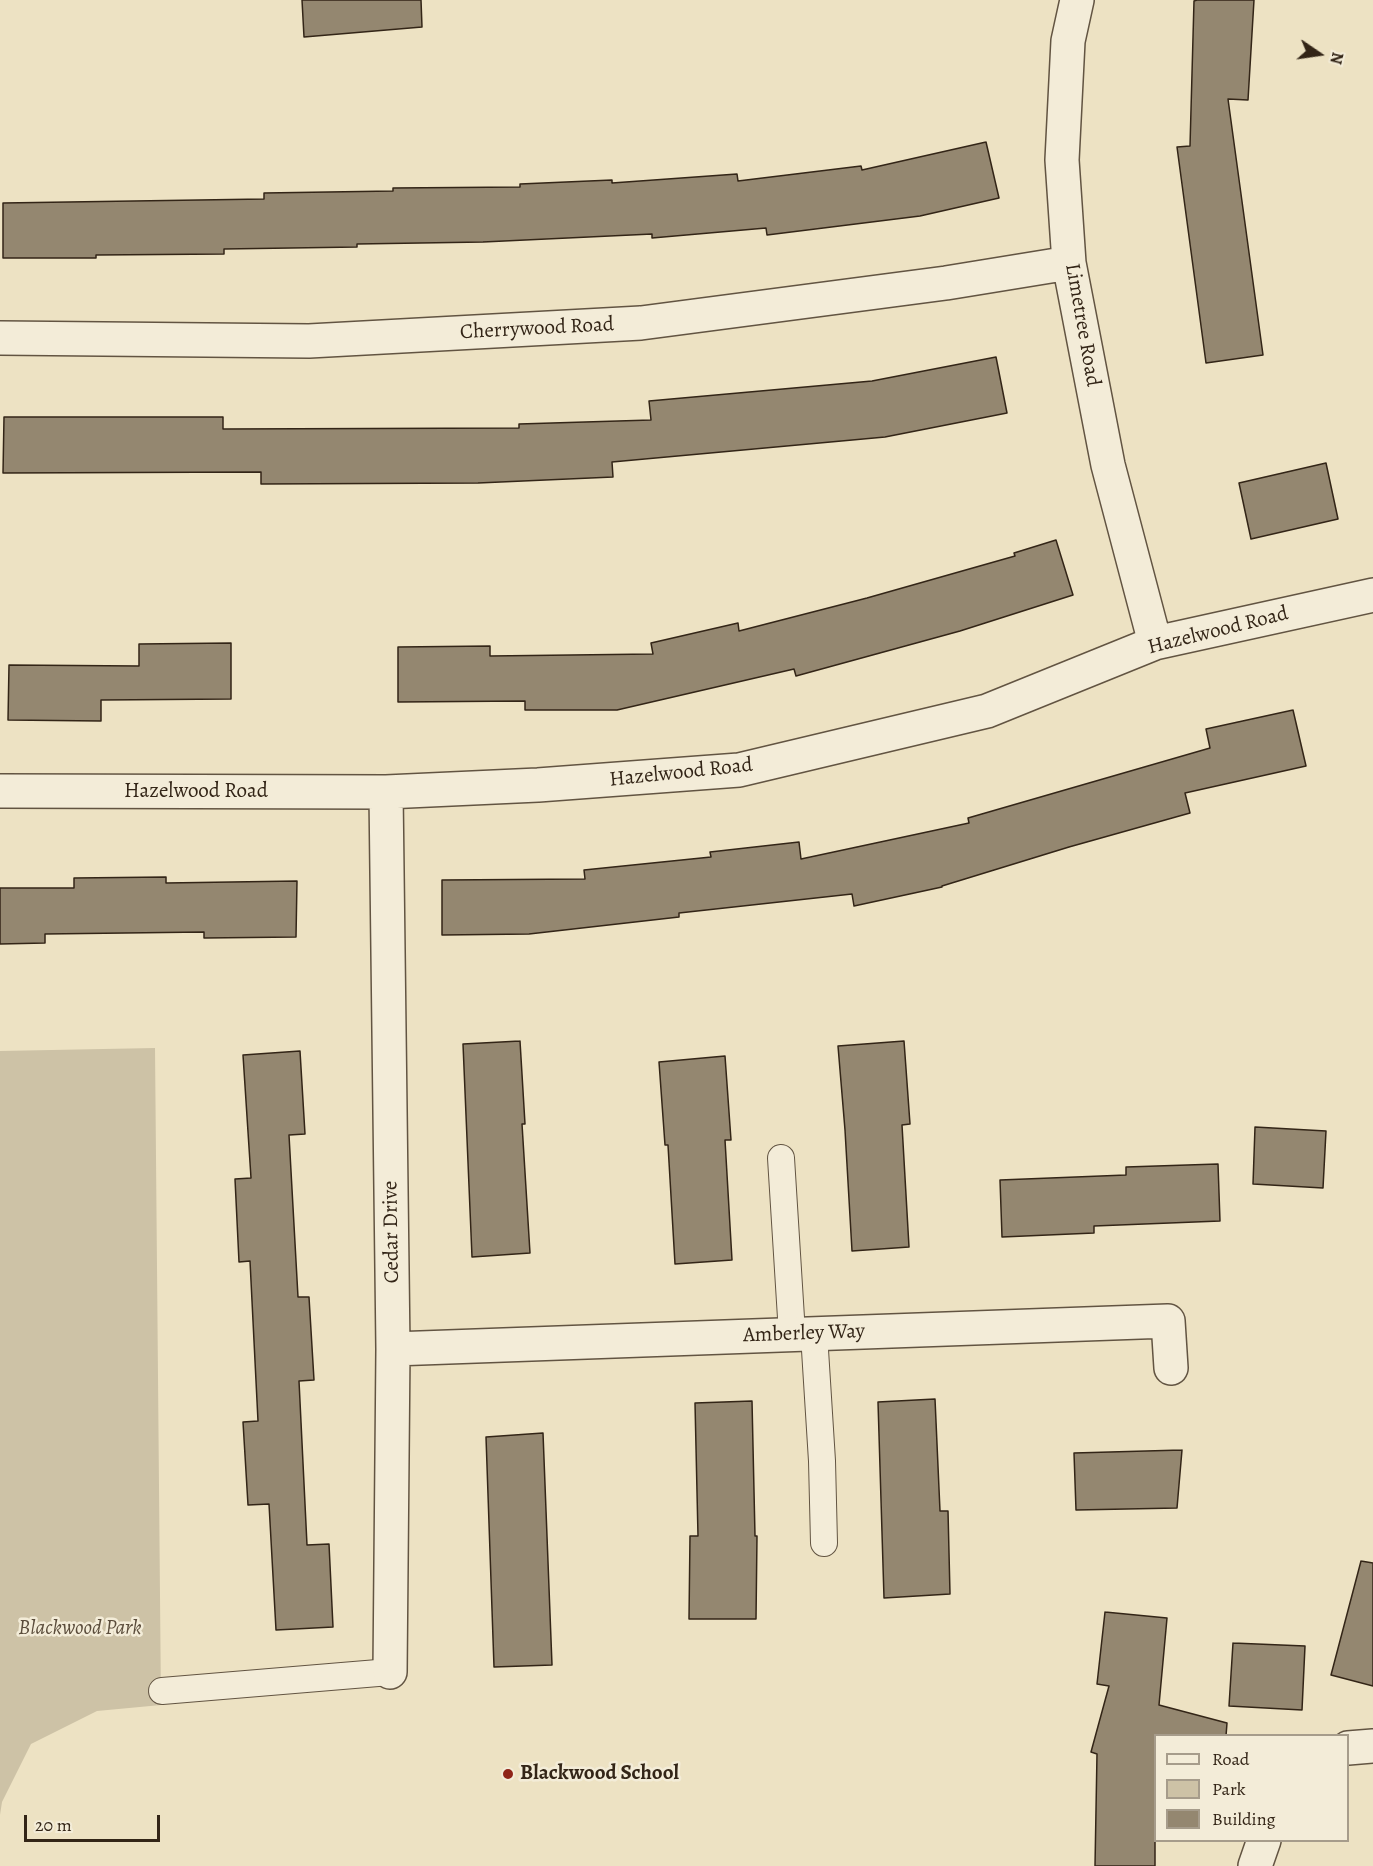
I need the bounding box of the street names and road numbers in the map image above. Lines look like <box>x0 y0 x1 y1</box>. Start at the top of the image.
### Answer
street label: Limetree Road <box>1059 261 1105 389</box>
street label: Cherrywood Road <box>459 312 615 346</box>
street label: Hazelwood Road <box>1145 601 1291 661</box>
street label: Hazelwood Road <box>608 753 754 793</box>
street label: Hazelwood Road <box>124 779 268 805</box>
street label: Cedar Drive <box>379 1181 405 1283</box>
street label: Amberley Way <box>743 1319 865 1349</box>

